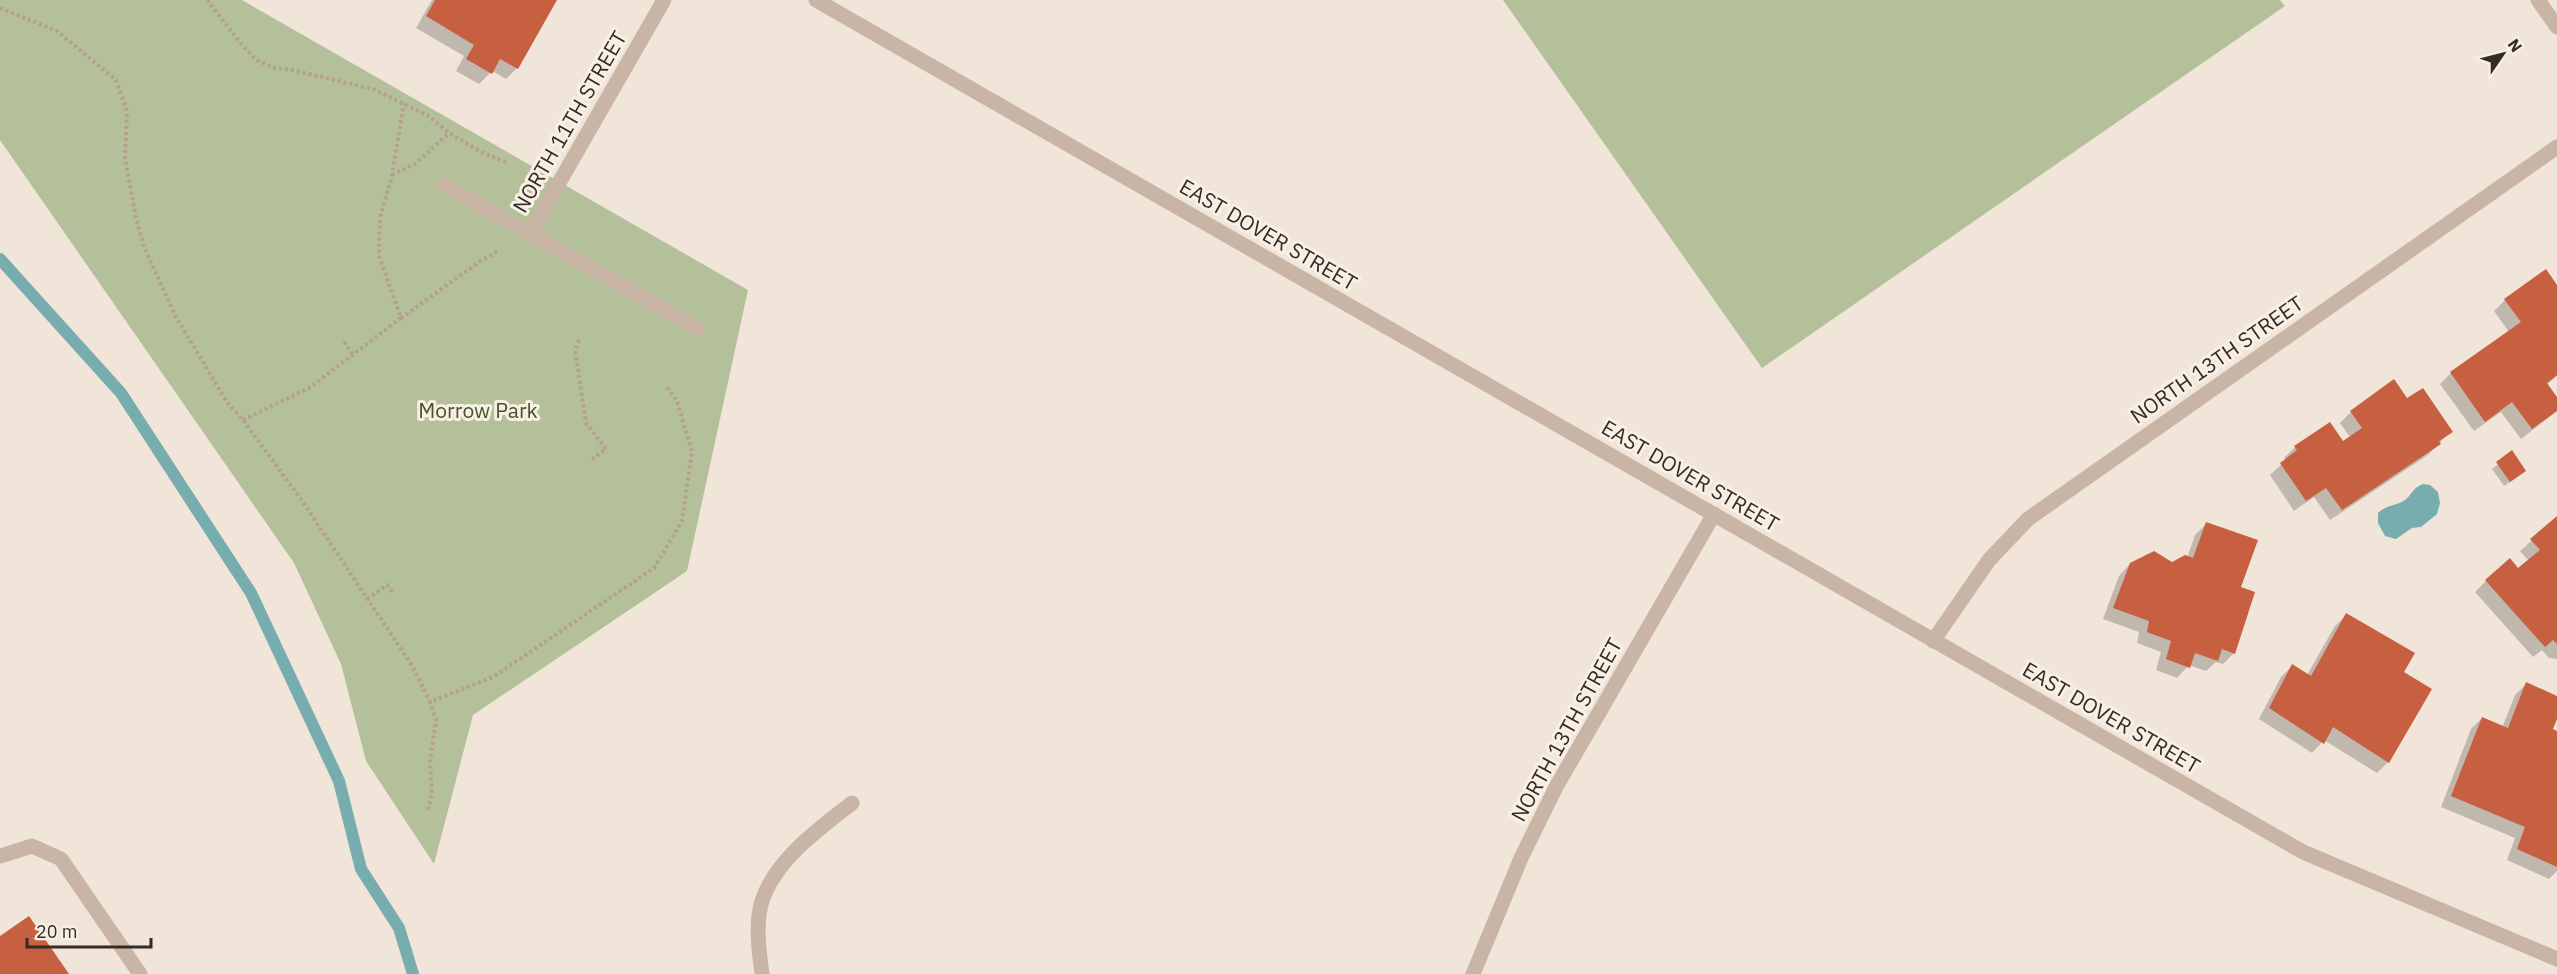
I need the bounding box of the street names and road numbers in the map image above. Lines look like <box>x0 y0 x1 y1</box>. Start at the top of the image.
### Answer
street label: NORTH 11TH STREET <box>506 26 633 217</box>
street label: EAST DOVER STREET <box>1175 172 1362 296</box>
street label: NORTH 13TH STREET <box>2124 289 2309 430</box>
street label: EAST DOVER STREET <box>1597 413 1784 537</box>
street label: NORTH 13TH STREET <box>1504 633 1628 826</box>
street label: EAST DOVER STREET <box>2018 655 2205 779</box>

